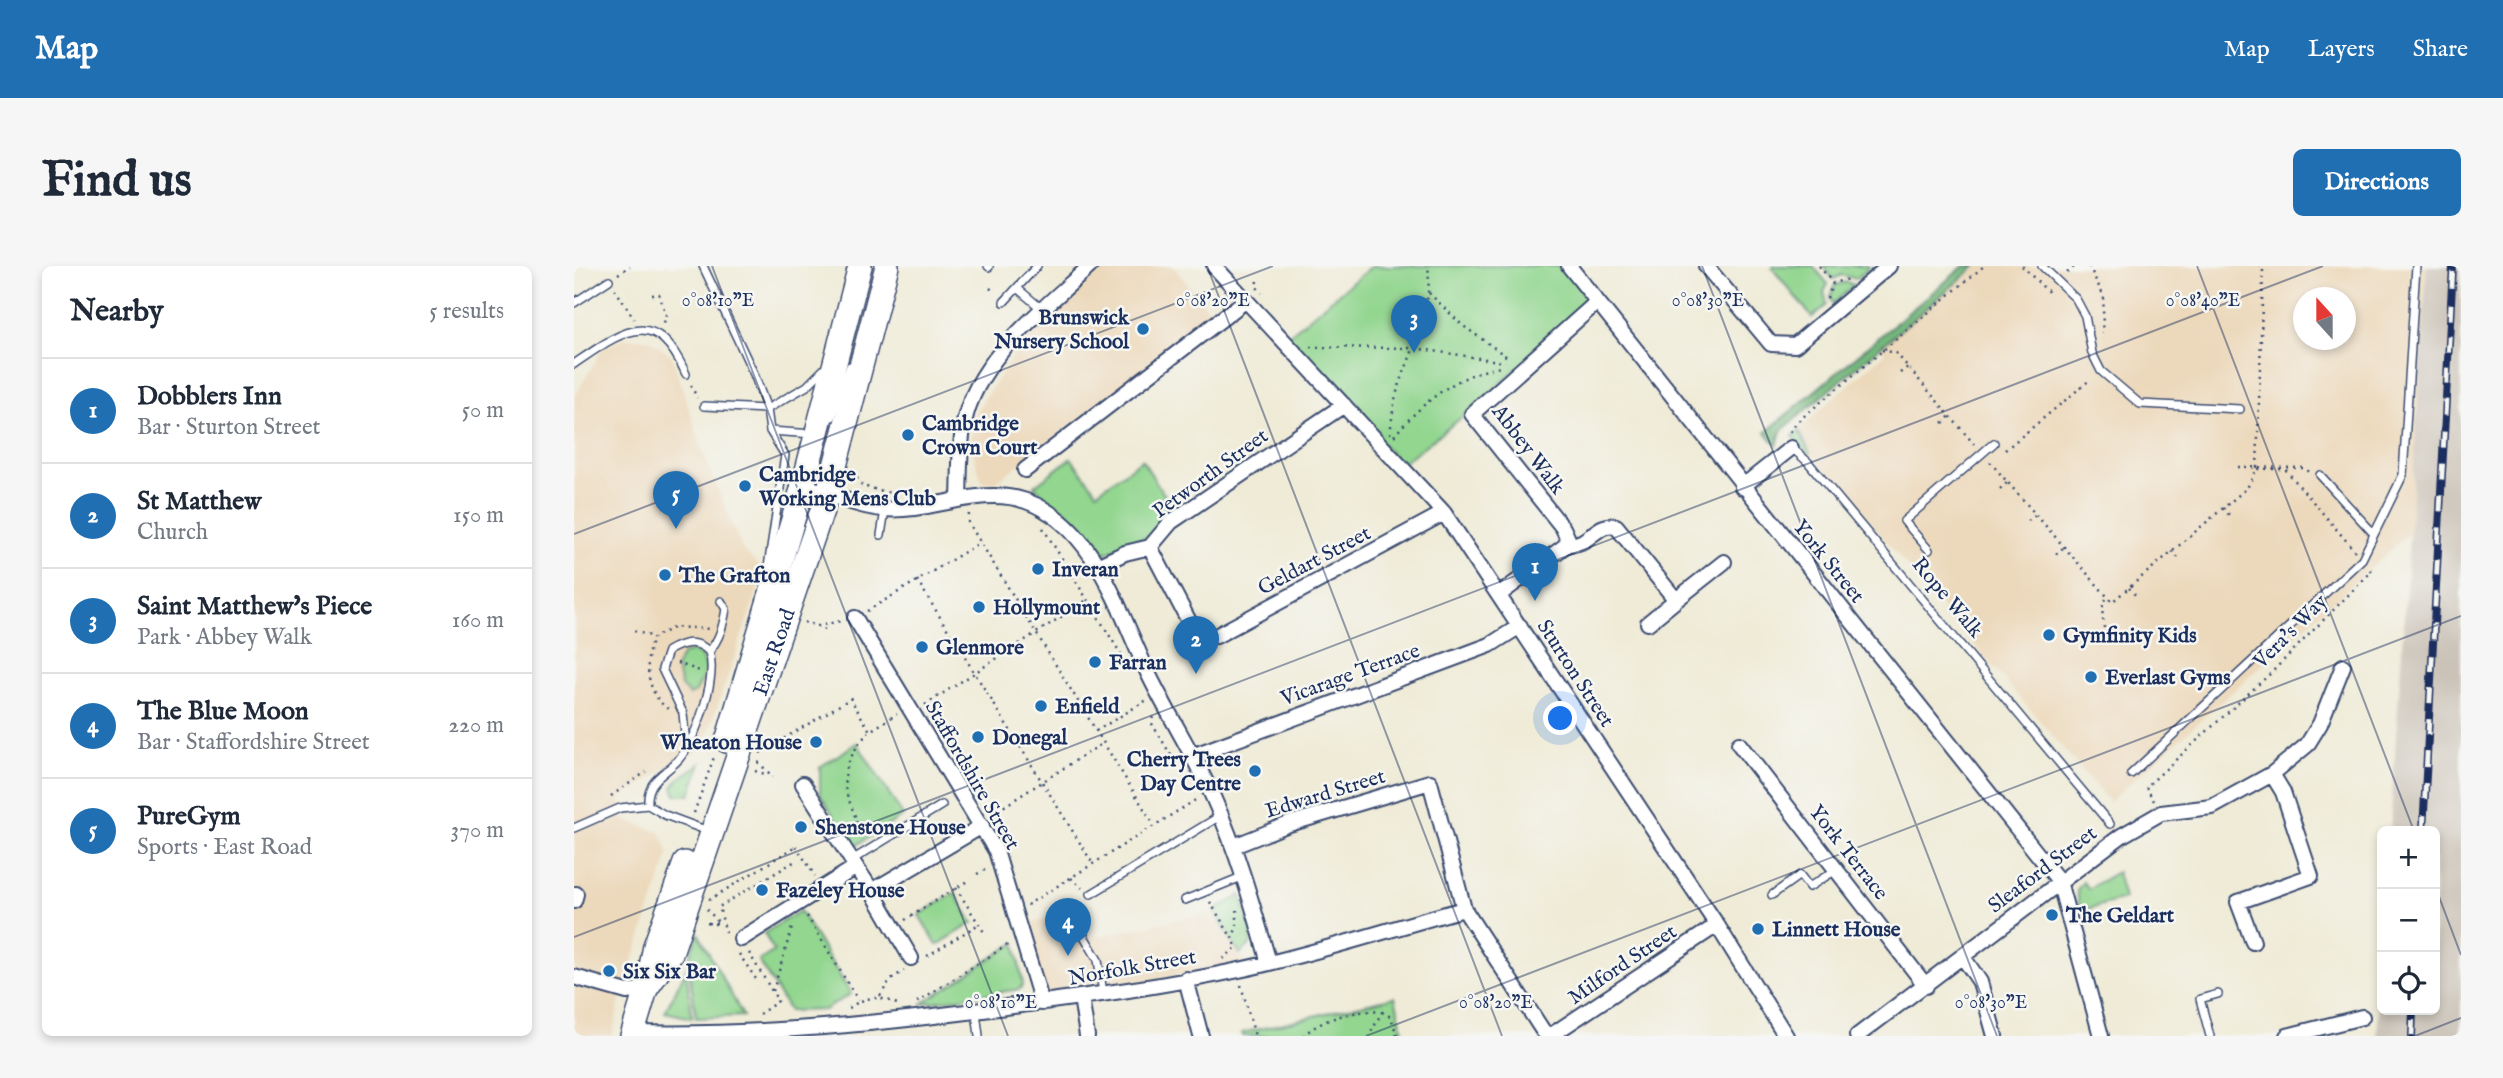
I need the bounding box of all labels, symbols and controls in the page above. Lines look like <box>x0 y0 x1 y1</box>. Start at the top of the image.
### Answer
text: Map <box>35 28 98 70</box>
text: Map <box>2224 34 2270 65</box>
text: Layers <box>2308 34 2375 65</box>
text: Share <box>2413 34 2468 65</box>
button: Directions <box>2293 149 2461 216</box>
text: Find us <box>42 151 192 213</box>
north arrow <box>2293 287 2356 350</box>
text: 0°08'10"E <box>682 290 754 313</box>
text: 0°08'20"E <box>1176 290 1250 313</box>
text: 0°08'30"E <box>1672 290 1744 313</box>
text: 0°08'40"E <box>2166 290 2240 313</box>
text: Nearby <box>70 293 163 331</box>
pin: 3 <box>1391 295 1437 353</box>
text: 5 results <box>429 297 504 326</box>
place label: Brunswick Nursery School <box>993 305 1130 356</box>
marker: Brunswick Nursery School <box>1135 321 1151 337</box>
text: Dobblers Inn <box>137 380 282 413</box>
text: 1 <box>89 396 97 425</box>
text: 50 m <box>462 396 504 425</box>
street label: Abbey Walk <box>1485 399 1571 501</box>
place label: Cambridge Crown Court <box>922 411 1038 462</box>
text: Bar · Sturton Street <box>137 413 320 442</box>
street label: Petworth Street <box>1148 423 1274 525</box>
marker: Cambridge Crown Court <box>900 427 916 443</box>
place label: Cambridge Working Mens Club <box>758 462 936 513</box>
pin: 5 <box>653 471 699 529</box>
marker: Cambridge Working Mens Club <box>737 478 753 494</box>
text: St Matthew <box>137 485 261 518</box>
text: 2 <box>88 501 98 530</box>
text: 150 m <box>453 501 504 530</box>
street label: York Street <box>1786 515 1870 609</box>
text: Church <box>137 518 208 547</box>
street label: Geldart Street <box>1254 520 1376 602</box>
pin: 1 <box>1512 543 1558 601</box>
street label: Rope Walk <box>1905 552 1989 645</box>
place label: Inveran <box>1052 557 1119 584</box>
marker: Inveran <box>1030 561 1046 577</box>
place label: The Grafton <box>678 563 790 590</box>
marker: The Grafton <box>657 567 673 583</box>
street label: Vera's Way <box>2247 589 2335 676</box>
text: Saint Matthew's Piece <box>137 590 372 623</box>
place label: Hollymount <box>993 595 1101 622</box>
marker: Hollymount <box>971 599 987 615</box>
street label: East Road <box>748 605 803 700</box>
text: 3 <box>89 606 97 635</box>
text: 160 m <box>452 606 504 635</box>
street label: Sturton Street <box>1530 615 1620 733</box>
pin: 2 <box>1173 616 1219 674</box>
text: Park · Abbey Walk <box>137 623 312 652</box>
place label: Gymfinity Kids <box>2063 623 2197 650</box>
marker: Gymfinity Kids <box>2041 627 2057 643</box>
place label: Glenmore <box>936 635 1024 662</box>
street label: Vicarage Terrace <box>1276 638 1424 713</box>
marker: Glenmore <box>914 639 930 655</box>
place label: Farran <box>1109 650 1167 677</box>
marker: Farran <box>1087 654 1103 670</box>
place label: Everlast Gyms <box>2105 665 2231 692</box>
marker: Everlast Gyms <box>2083 669 2099 685</box>
place label: Enfield <box>1055 694 1120 721</box>
text: The Blue Moon <box>137 695 309 728</box>
street label: Staffordshire Street <box>918 696 1025 855</box>
marker: Enfield <box>1033 698 1049 714</box>
your location <box>1543 701 1577 735</box>
text: 4 <box>87 711 99 740</box>
text: 220 m <box>448 711 504 740</box>
place label: Donegal <box>992 725 1068 752</box>
text: Bar · Staffordshire Street <box>137 728 370 757</box>
marker: Donegal <box>970 729 986 745</box>
place label: Wheaton House <box>659 730 802 757</box>
marker: Wheaton House <box>808 734 824 750</box>
place label: Cherry Trees Day Centre <box>1127 747 1241 798</box>
marker: Cherry Trees Day Centre <box>1247 763 1263 779</box>
street label: Edward Street <box>1262 763 1389 825</box>
text: PureGym <box>137 800 241 833</box>
street label: York Terrace <box>1802 800 1894 906</box>
place label: Shenstone House <box>815 815 966 842</box>
text: 5 <box>89 816 97 845</box>
text: 370 m <box>451 816 504 845</box>
marker: Shenstone House <box>793 819 809 835</box>
street label: Sleaford Street <box>1983 820 2103 920</box>
map controls <box>2377 826 2440 1015</box>
button: + <box>2377 826 2440 889</box>
text: Sports · East Road <box>137 833 312 862</box>
place label: Fazeley House <box>776 878 905 905</box>
marker: Fazeley House <box>754 882 770 898</box>
button: − <box>2377 889 2440 952</box>
pin: 4 <box>1045 898 1091 956</box>
place label: The Geldart <box>2065 903 2175 930</box>
marker: The Geldart <box>2044 907 2060 923</box>
place label: Linnett House <box>1772 917 1901 944</box>
street label: Milford Street <box>1563 919 1682 1012</box>
marker: Linnett House <box>1750 921 1766 937</box>
street label: Norfolk Street <box>1066 944 1198 993</box>
button: locate <box>2377 952 2440 1015</box>
place label: Six Six Bar <box>623 959 716 986</box>
marker: Six Six Bar <box>601 963 617 979</box>
text: 0°08'10"E <box>965 992 1037 1015</box>
text: 0°08'20"E <box>1459 992 1533 1015</box>
text: 0°08'30"E <box>1955 992 2027 1015</box>

